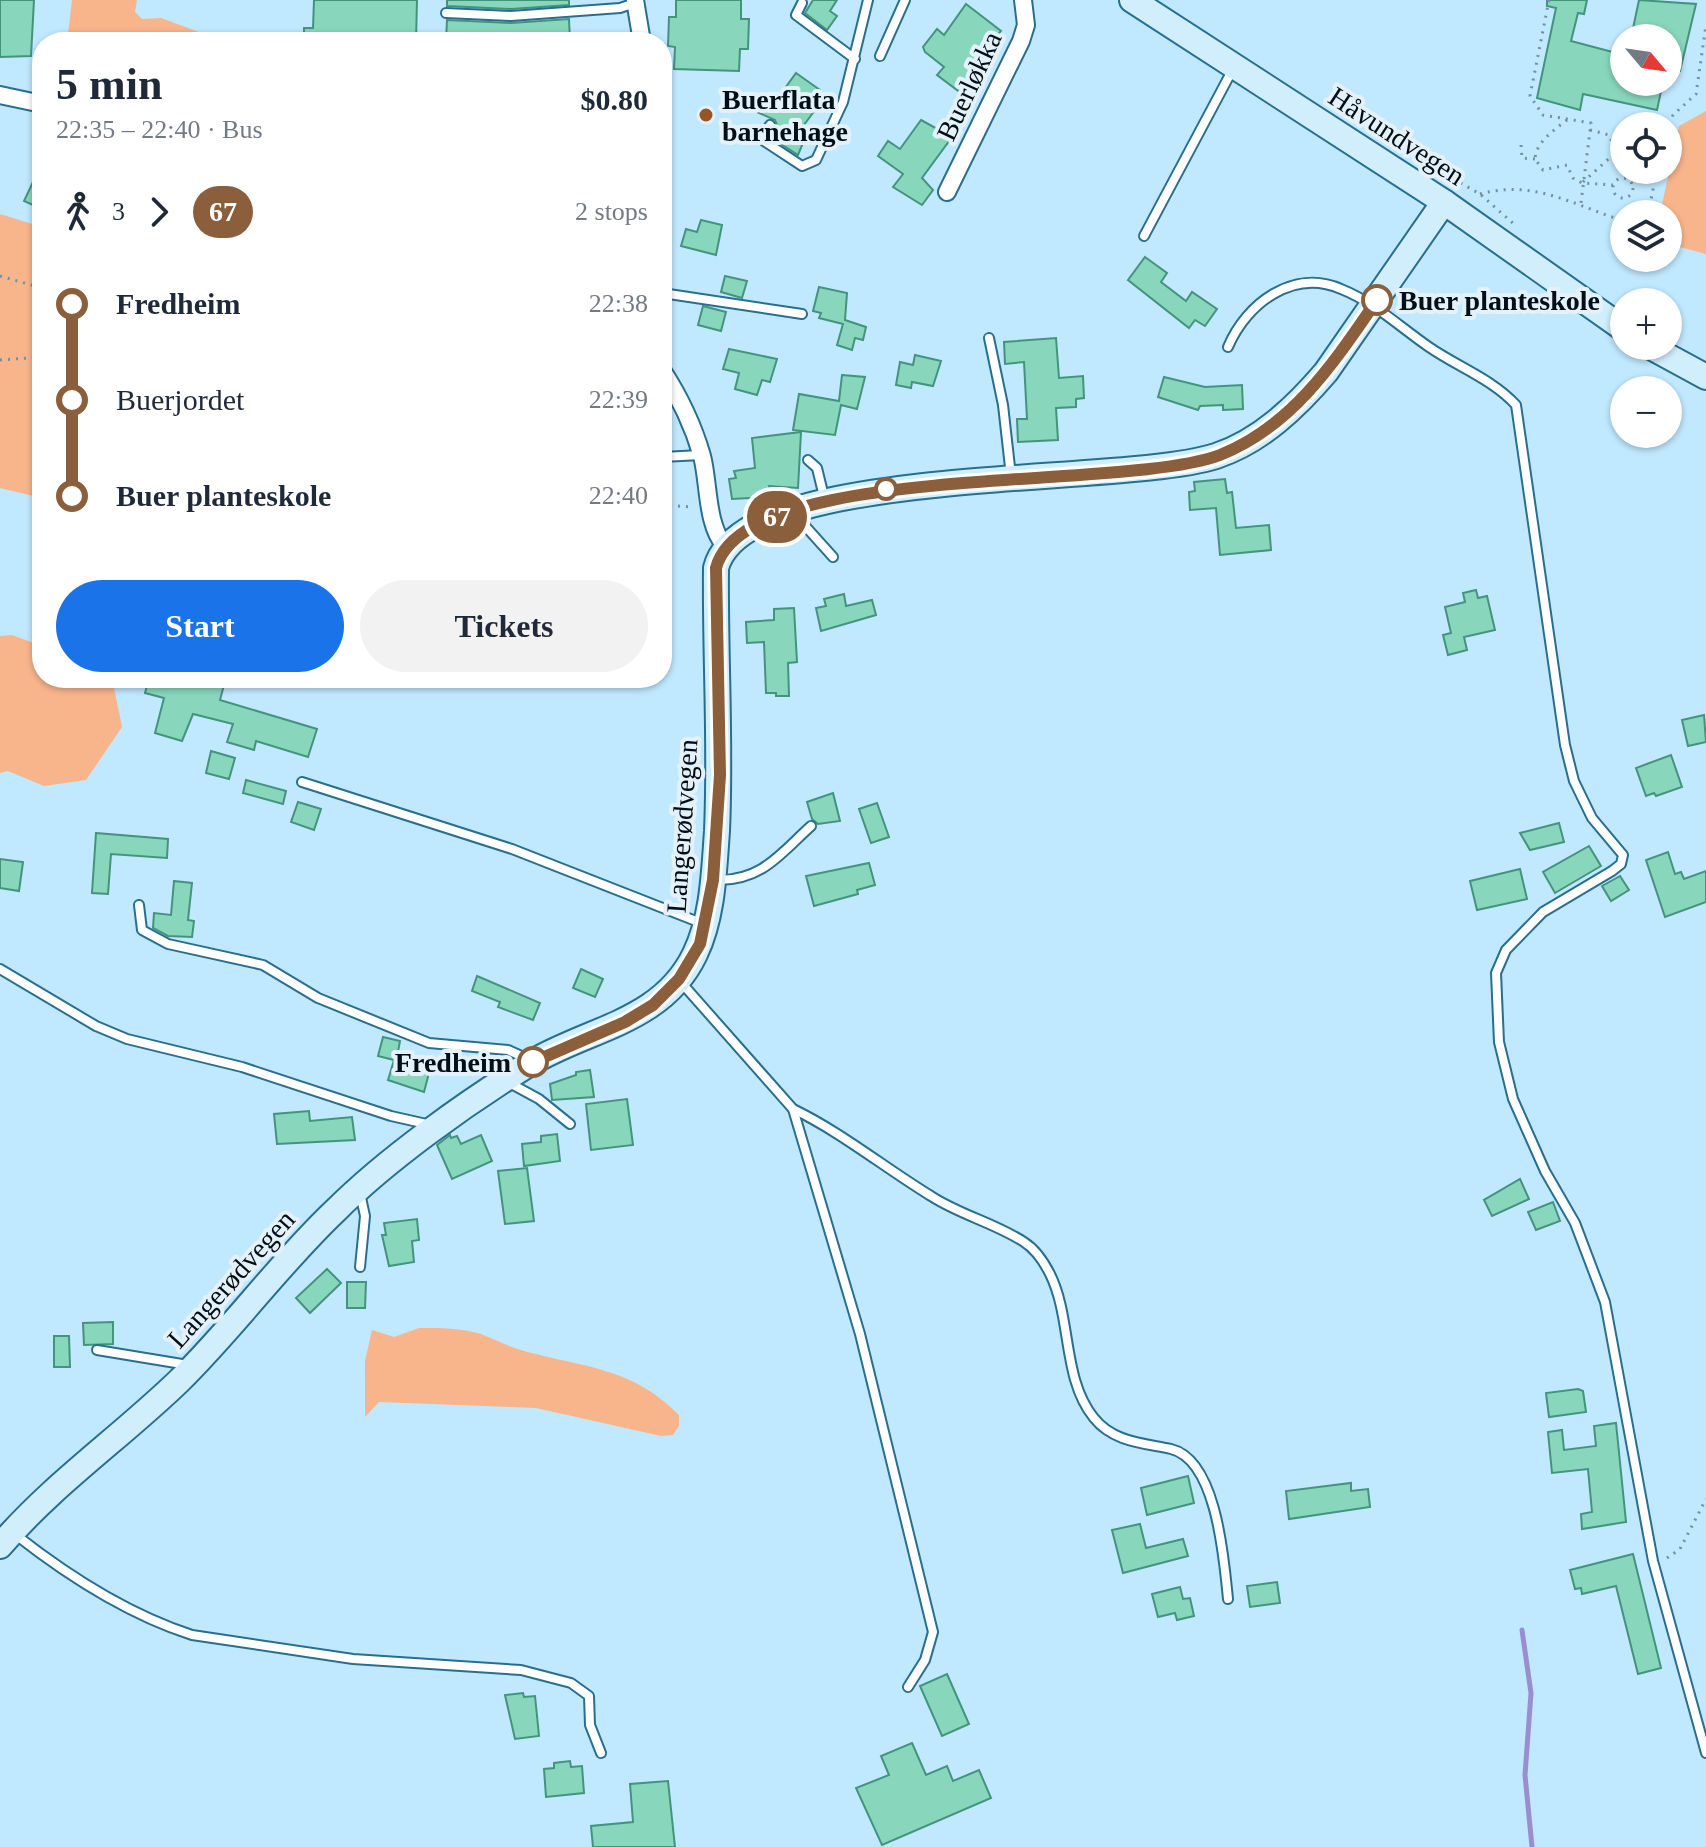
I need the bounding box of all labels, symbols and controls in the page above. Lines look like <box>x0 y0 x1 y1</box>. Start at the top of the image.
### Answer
north arrow <box>1610 24 1682 96</box>
map controls <box>1610 24 1682 448</box>
street label: Buerløkka <box>930 26 1008 145</box>
text: 5 min <box>56 60 162 109</box>
street label: Håvundvegen <box>1323 81 1471 191</box>
text: $0.80 <box>581 83 648 116</box>
place label: Buerflata barnehage <box>722 84 848 147</box>
marker: Buerflata barnehage <box>697 106 715 124</box>
button: locate <box>1610 112 1682 184</box>
text: 22:35 – 22:40 · Bus <box>56 115 263 144</box>
icon: walk <box>56 190 100 234</box>
icon: forward <box>137 190 181 234</box>
text: 67 <box>209 196 237 227</box>
text: 3 <box>112 197 125 226</box>
text: 2 stops <box>575 197 648 226</box>
button: layers <box>1610 200 1682 272</box>
marker: Buer planteskole <box>1362 285 1392 315</box>
place label: Buer planteskole <box>1399 285 1600 316</box>
text: Fredheim <box>116 287 240 320</box>
button: + <box>1610 288 1682 360</box>
text: 22:38 <box>589 289 648 318</box>
button: − <box>1610 376 1682 448</box>
text: Buerjordet <box>116 383 244 416</box>
text: 22:39 <box>589 385 648 414</box>
unlabelled marker <box>875 478 897 500</box>
text: Buer planteskole <box>116 479 331 512</box>
text: 22:40 <box>589 481 648 510</box>
line badge: 67 <box>741 491 813 543</box>
text: 67 <box>763 501 791 532</box>
button: Start <box>56 580 344 672</box>
button: Tickets <box>360 580 648 672</box>
street label: Langerødvegen <box>660 738 704 914</box>
place label: Fredheim <box>395 1047 511 1078</box>
marker: Fredheim <box>518 1047 548 1077</box>
street label: Langerødvegen <box>161 1204 301 1354</box>

